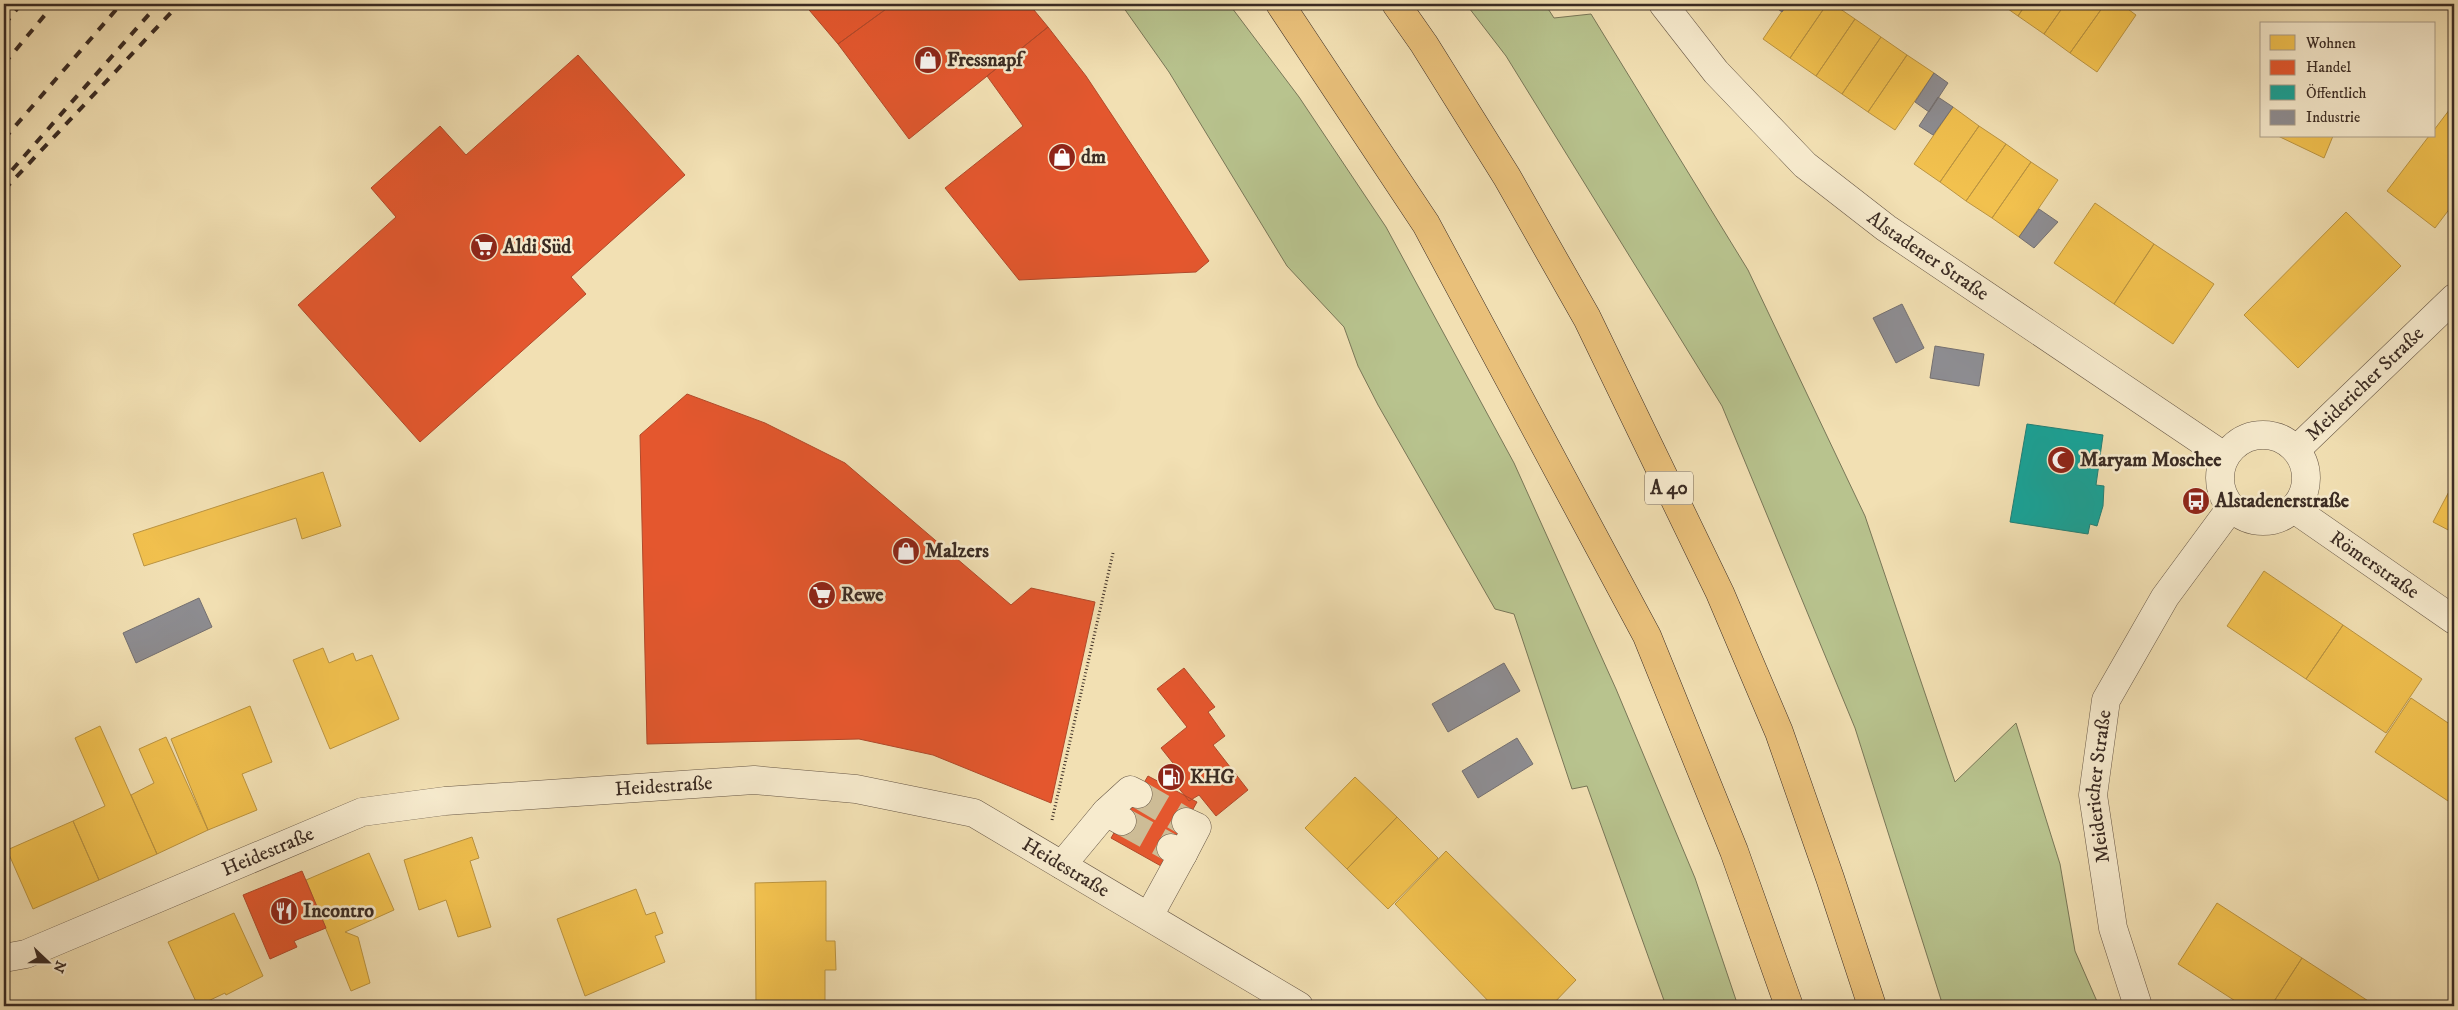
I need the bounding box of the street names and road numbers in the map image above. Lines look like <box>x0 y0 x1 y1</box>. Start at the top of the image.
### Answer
street label: Alstadener Straße <box>1862 205 1994 306</box>
street label: Meidericher Straße <box>2300 321 2429 446</box>
road number: A 40 <box>1645 472 1693 504</box>
street label: Römerstraße <box>2325 525 2424 605</box>
street label: Meidericher Straße <box>2080 708 2117 865</box>
street label: Heidestraße <box>614 770 713 802</box>
street label: Heidestraße <box>218 821 318 882</box>
street label: Heidestraße <box>1017 832 1114 903</box>

